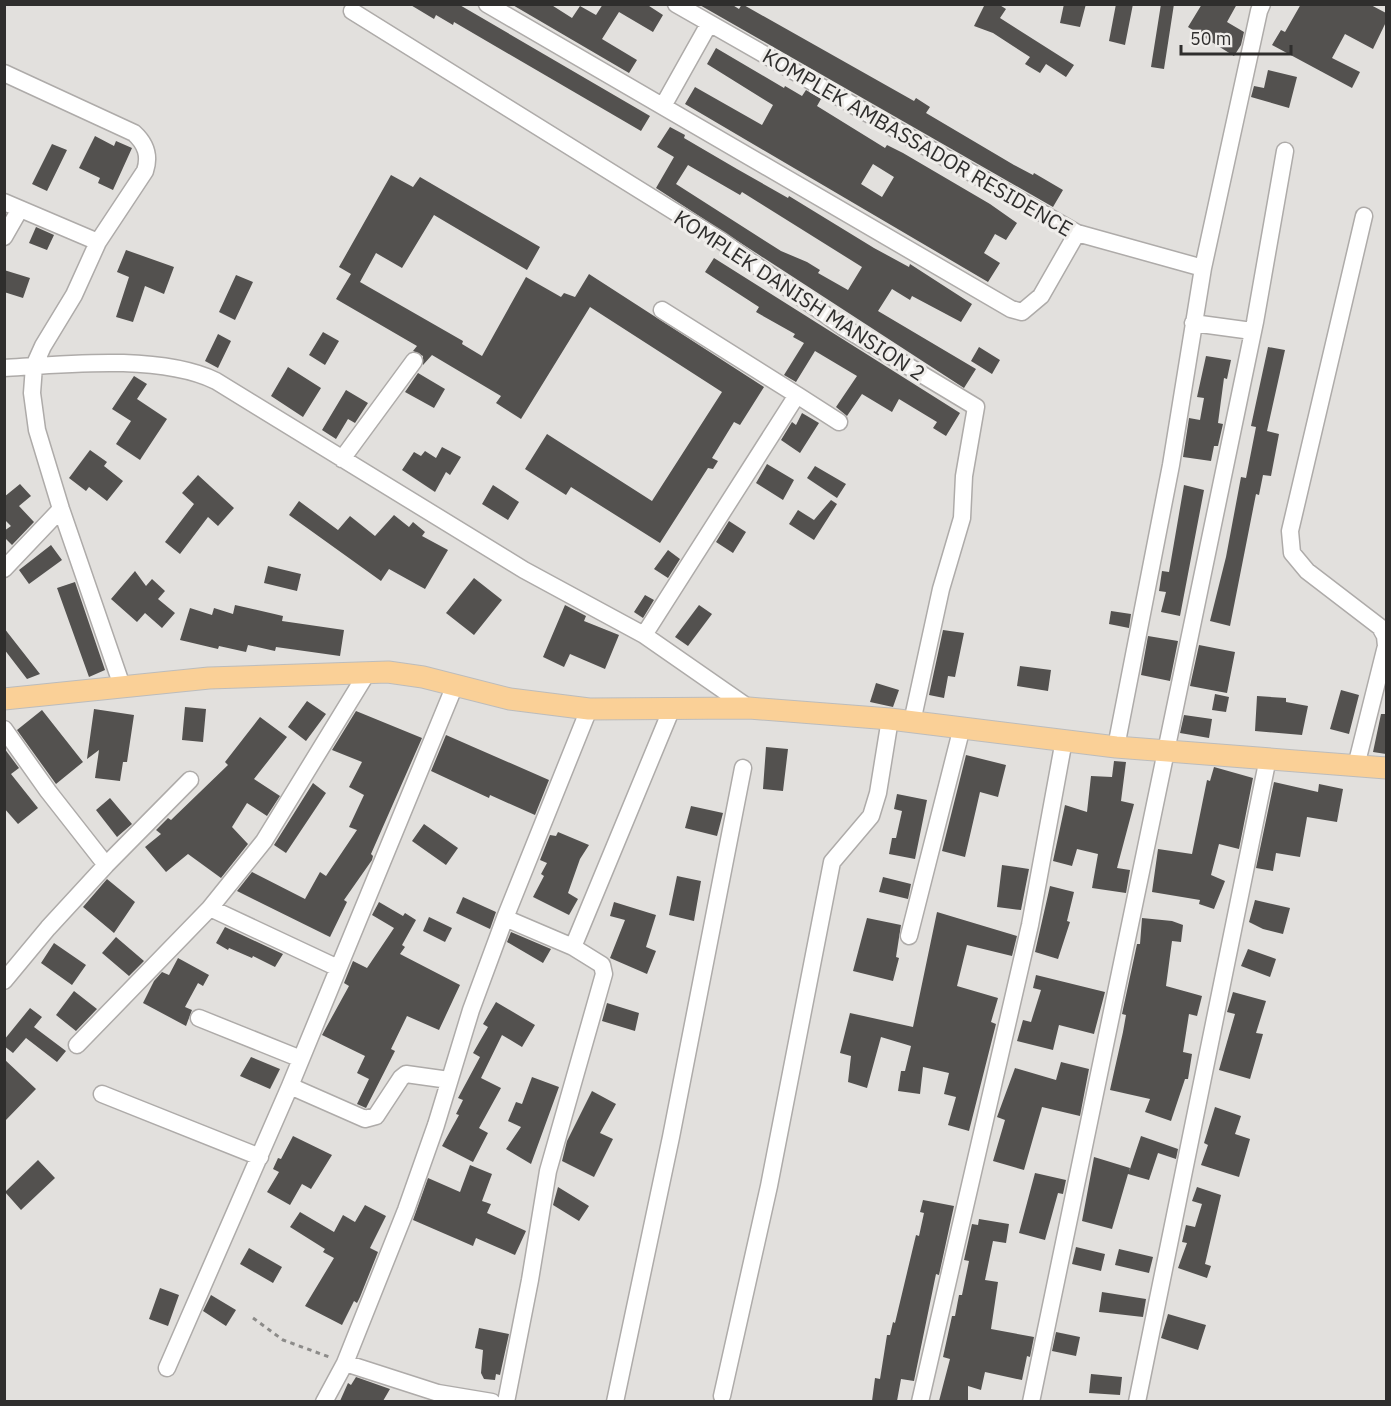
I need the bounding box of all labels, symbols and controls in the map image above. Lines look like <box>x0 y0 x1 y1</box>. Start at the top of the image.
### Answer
scale bar <box>1181 18 1290 56</box>
text: 50 m <box>1190 27 1232 50</box>
street label: KOMPLEK AMBASSADOR RESIDENCE <box>758 41 1078 243</box>
street label: KOMPLEK DANISH MANSION 2 <box>669 203 931 387</box>

